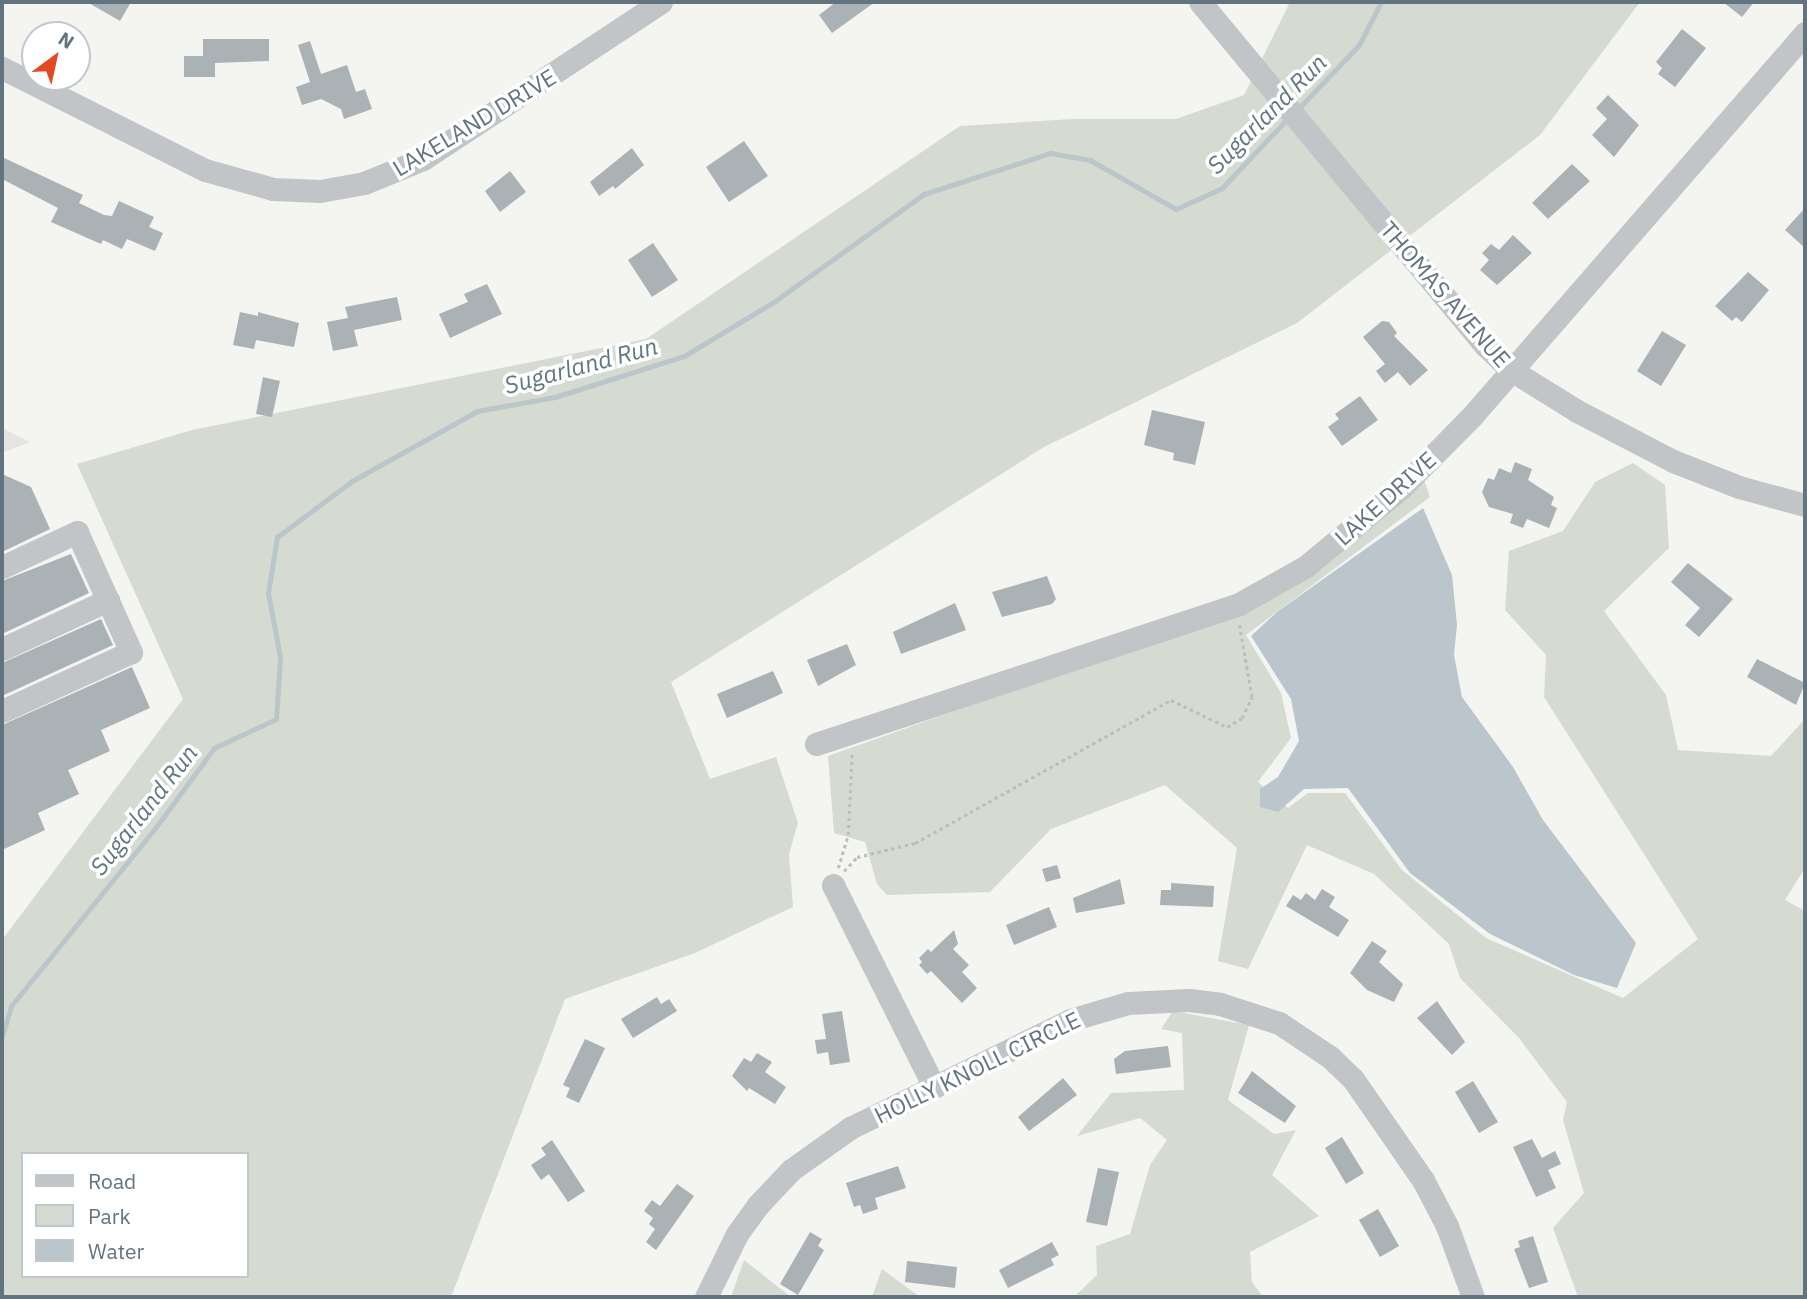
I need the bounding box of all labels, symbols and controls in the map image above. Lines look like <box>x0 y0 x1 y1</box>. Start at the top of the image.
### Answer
north arrow <box>21 21 91 91</box>
text: N <box>54 26 79 54</box>
water label: Sugarland Run <box>1201 48 1333 180</box>
street label: LAKELAND DRIVE <box>387 62 561 182</box>
street label: THOMAS AVENUE <box>1375 215 1517 373</box>
water label: Sugarland Run <box>501 332 661 400</box>
street label: LAKE DRIVE <box>1329 445 1441 551</box>
water label: Sugarland Run <box>84 739 204 881</box>
street label: HOLLY KNOLL CIRCLE <box>870 1005 1084 1129</box>
legend <box>21 1152 248 1278</box>
text: Road <box>88 1167 136 1195</box>
text: Park <box>88 1202 131 1230</box>
text: Water <box>88 1237 144 1265</box>

